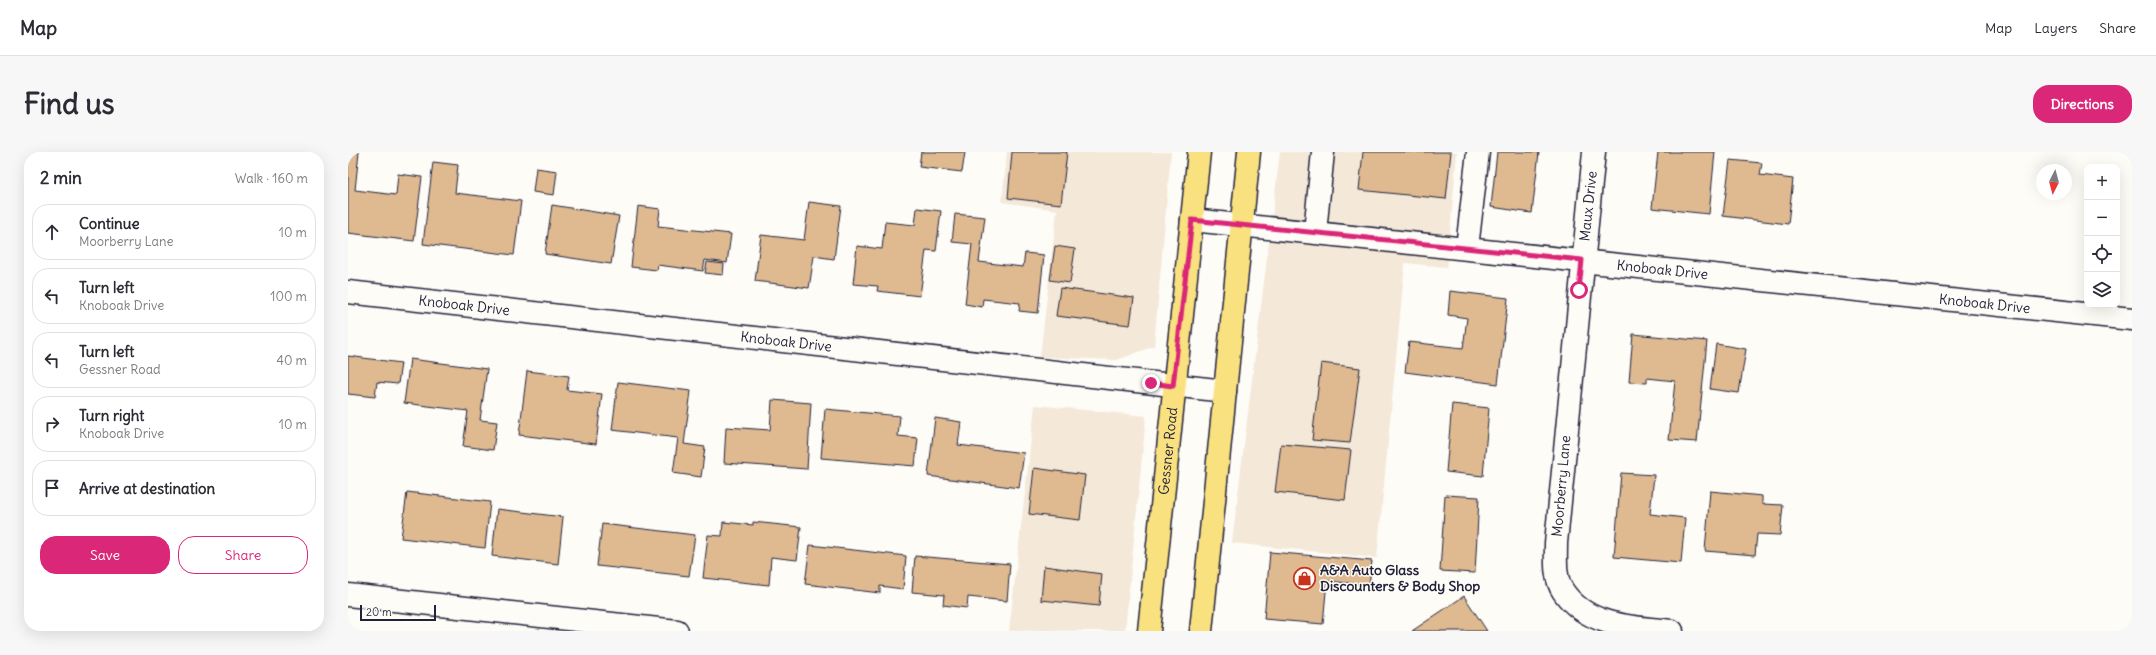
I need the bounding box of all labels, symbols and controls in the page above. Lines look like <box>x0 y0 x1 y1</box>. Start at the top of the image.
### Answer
text: Map <box>20 16 57 40</box>
text: Map <box>1985 19 2012 37</box>
text: Layers <box>2034 19 2077 37</box>
text: Share <box>2099 19 2136 37</box>
button: Directions <box>2033 85 2132 123</box>
text: Find us <box>24 86 115 122</box>
north arrow <box>2036 164 2072 200</box>
map controls <box>2084 164 2120 308</box>
button: + <box>2084 164 2120 200</box>
text: 2 min <box>40 167 82 189</box>
text: Walk · 160 m <box>235 170 308 187</box>
street label: Maux Drive <box>1575 170 1601 242</box>
button: − <box>2084 200 2120 236</box>
text: Continue <box>79 214 140 233</box>
icon: ahead <box>41 221 63 243</box>
text: 10 m <box>279 224 307 241</box>
text: Moorberry Lane <box>79 233 174 250</box>
button: locate <box>2084 236 2120 272</box>
street label: Knoboak Drive <box>1616 256 1709 283</box>
button: layers <box>2084 272 2120 308</box>
text: Turn left <box>79 278 134 297</box>
route start <box>1570 281 1588 299</box>
icon: left <box>41 285 63 307</box>
text: 100 m <box>270 288 307 305</box>
street label: Knoboak Drive <box>1938 290 2031 317</box>
street label: Knoboak Drive <box>418 291 511 319</box>
text: Knoboak Drive <box>79 297 164 314</box>
street label: Knoboak Drive <box>740 327 833 356</box>
text: Turn left <box>79 342 134 361</box>
icon: left <box>41 349 63 371</box>
text: 40 m <box>276 352 307 369</box>
text: Gessner Road <box>79 361 161 378</box>
route end <box>1142 374 1160 392</box>
text: Turn right <box>79 406 144 425</box>
street label: Gessner Road <box>1154 406 1181 496</box>
icon: right <box>41 413 63 435</box>
text: 10 m <box>279 416 307 433</box>
text: Knoboak Drive <box>79 425 164 442</box>
street label: Moorberry Lane <box>1548 434 1574 538</box>
icon: arrive <box>41 477 63 499</box>
text: Arrive at destination <box>79 479 215 498</box>
button: Save <box>40 536 170 574</box>
button: Share <box>178 536 308 574</box>
place label: A&A Auto Glass Discounters & Body Shop <box>1320 561 1480 595</box>
shop icon: A&A Auto Glass Discounters & Body Shop <box>1291 565 1317 591</box>
scale bar <box>360 603 436 622</box>
text: 20 m <box>366 605 392 619</box>

